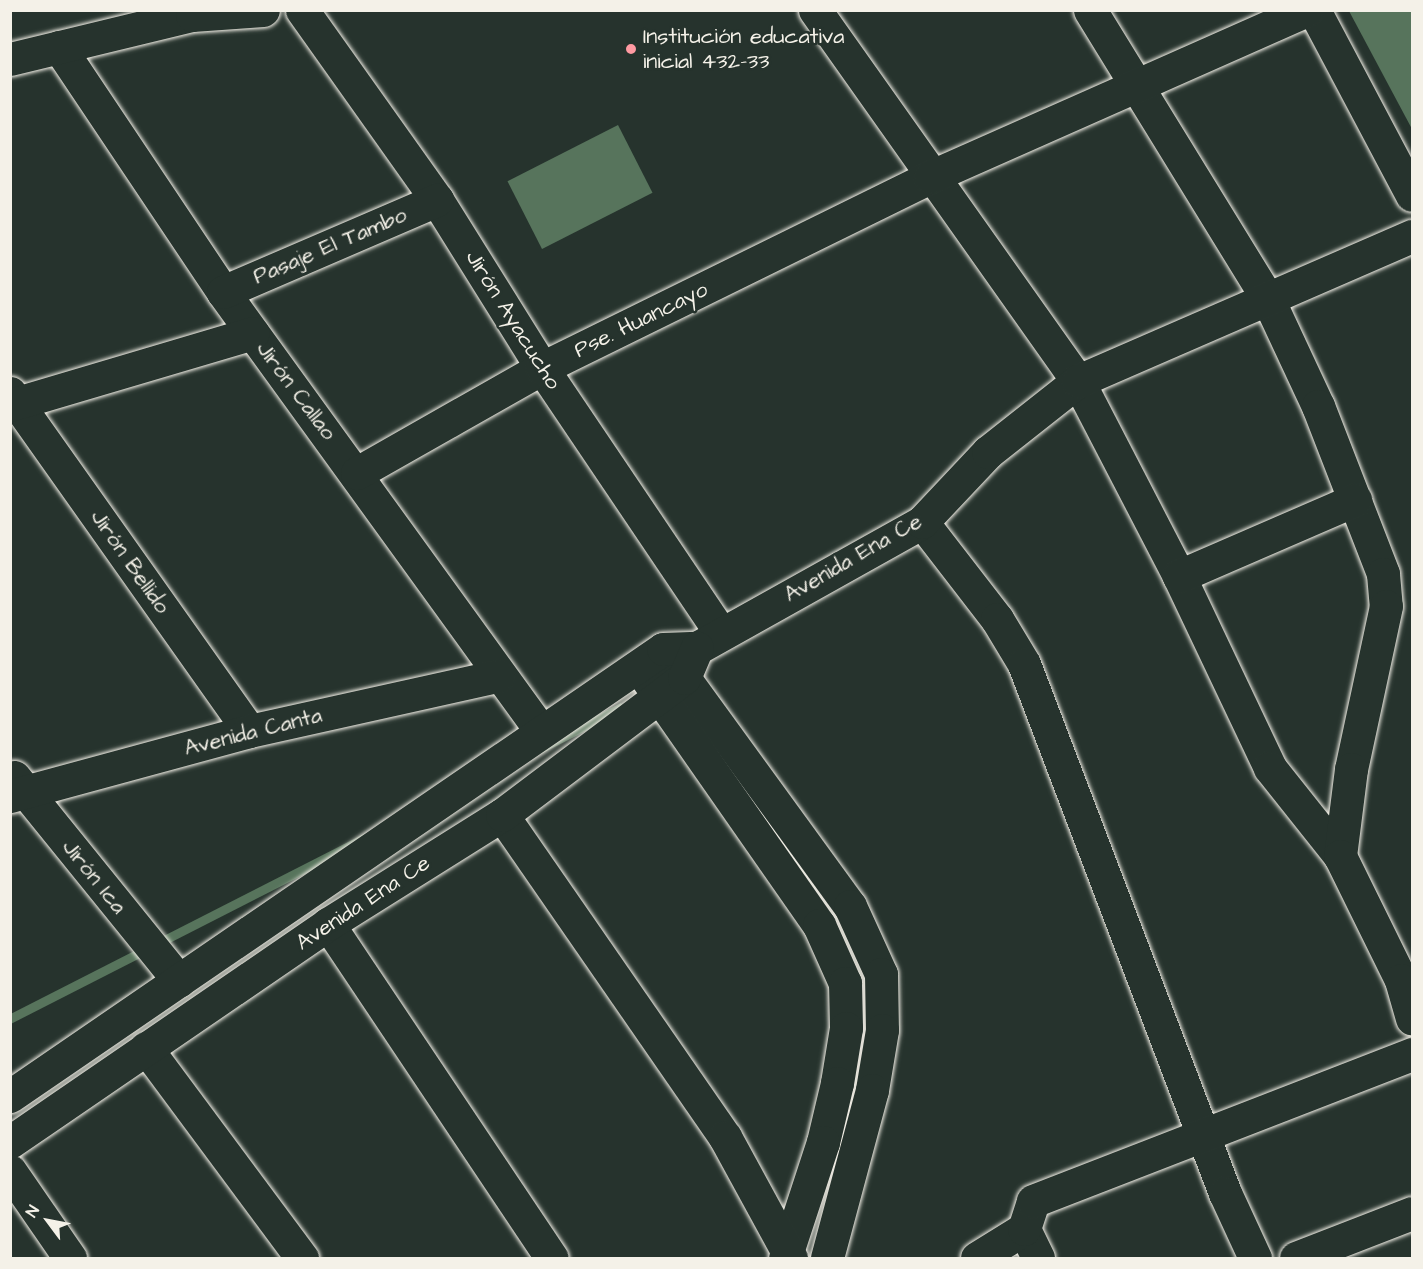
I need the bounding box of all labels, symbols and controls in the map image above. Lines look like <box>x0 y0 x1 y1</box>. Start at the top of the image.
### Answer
place label: Institución educativa inicial 432-33 <box>643 23 844 74</box>
marker: Institución educativa inicial 432-33 <box>624 42 638 56</box>
street label: Pasaje El Tambo <box>249 202 411 290</box>
street label: Jirón Ayacucho <box>460 246 566 394</box>
street label: Pse. Huancayo <box>570 276 712 364</box>
street label: Jirón Callao <box>250 337 342 445</box>
street label: Jirón Bellido <box>85 505 175 619</box>
street label: Avenida Ena Ce <box>779 508 927 608</box>
street label: Avenida Canta <box>181 702 325 762</box>
street label: Jirón Ica <box>56 835 132 919</box>
street label: Avenida Ena Ce <box>291 850 435 956</box>
north arrow <box>18 1191 78 1251</box>
text: N <box>21 1201 45 1222</box>

